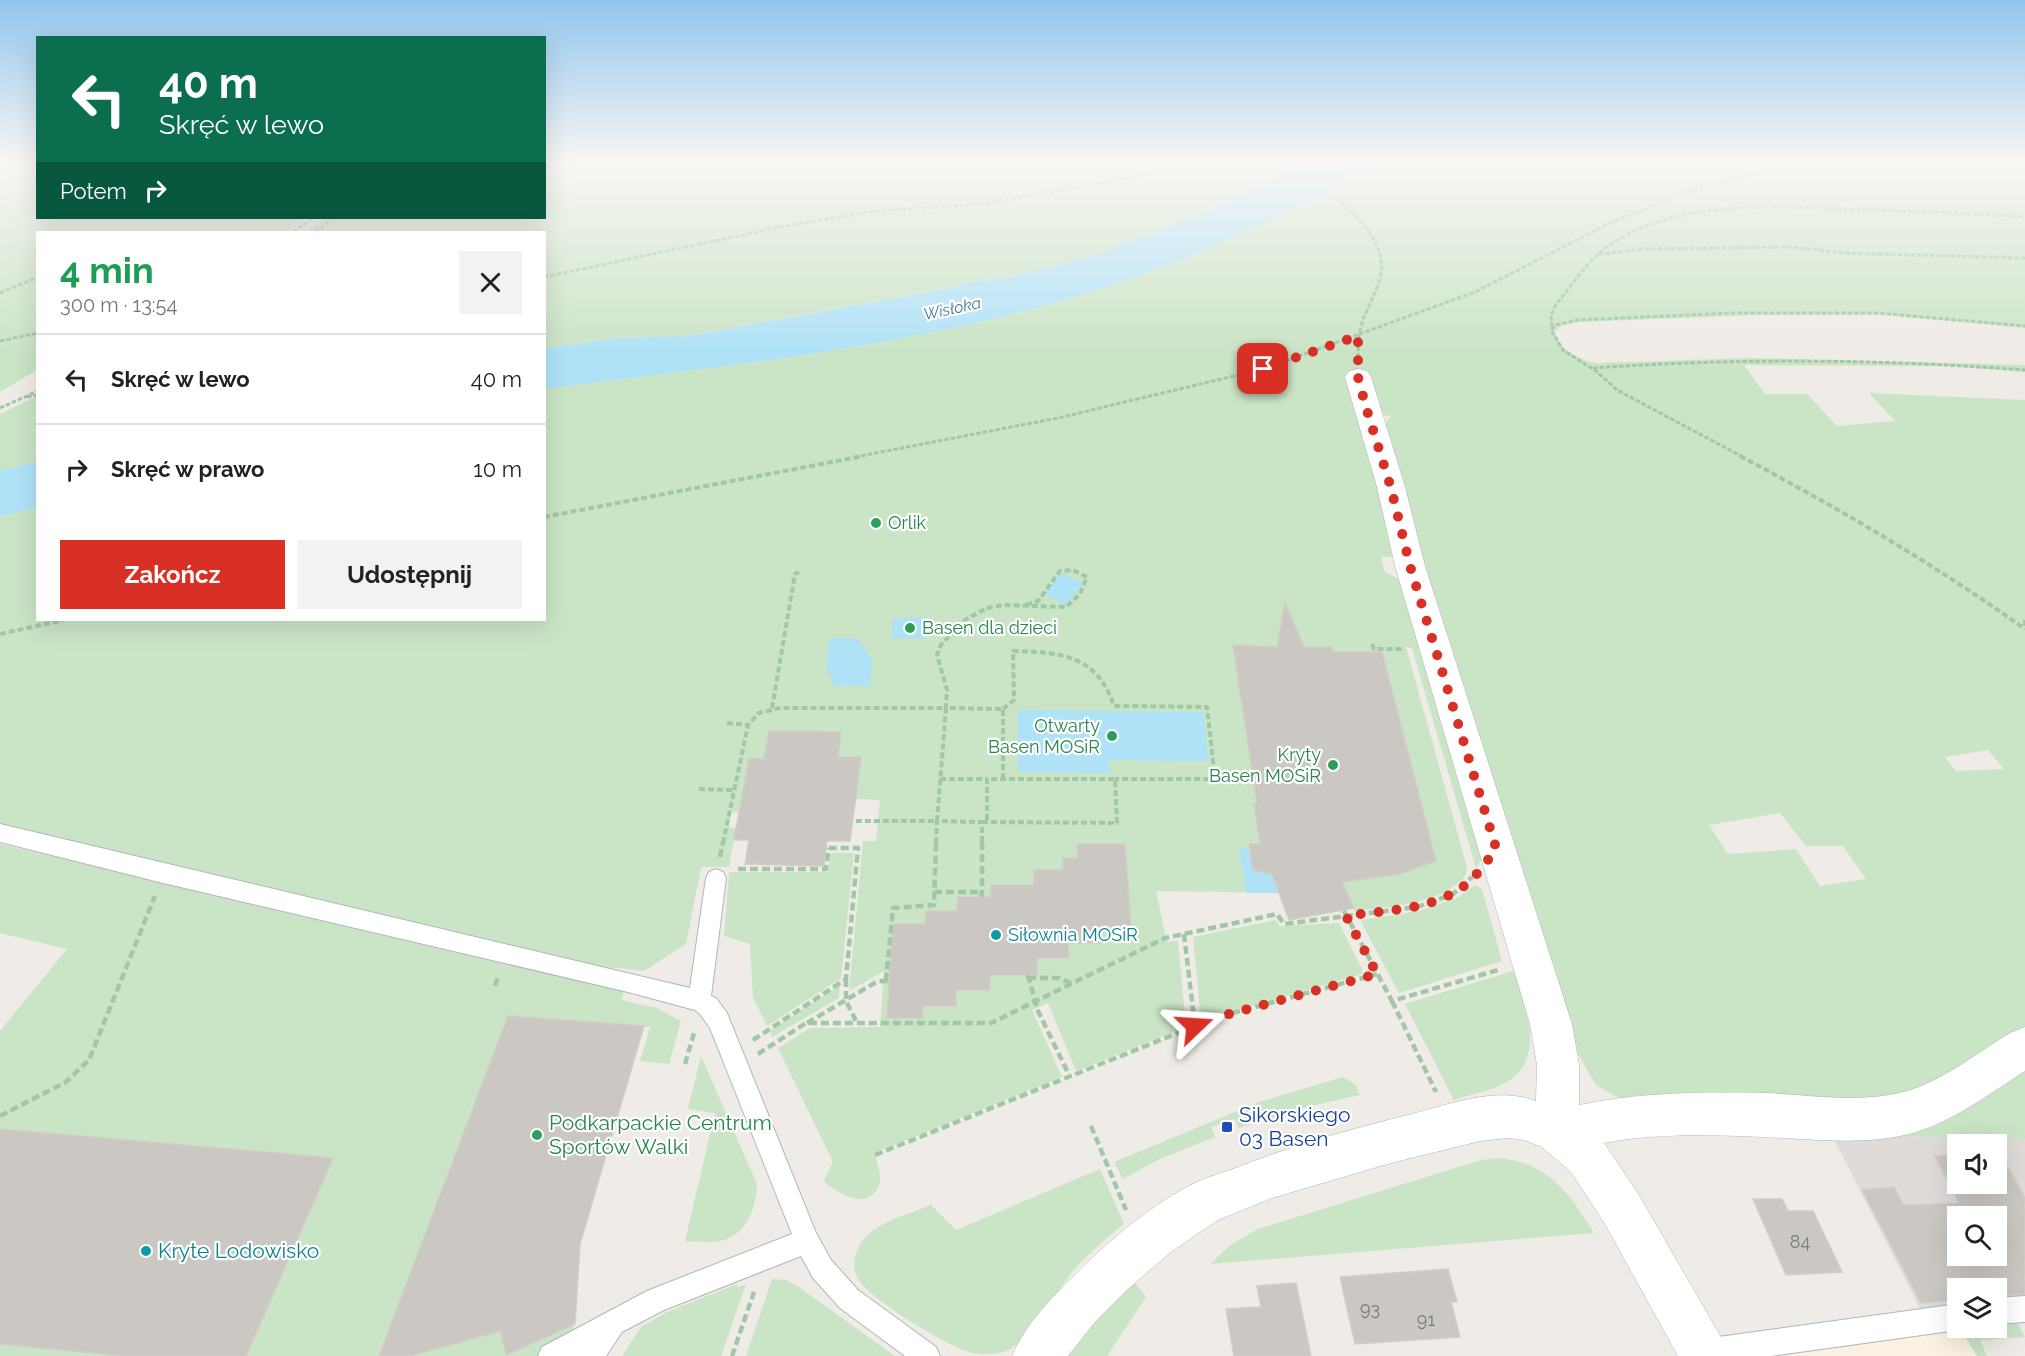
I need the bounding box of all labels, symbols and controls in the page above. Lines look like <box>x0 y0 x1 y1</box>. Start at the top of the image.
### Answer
text: 40 m <box>159 59 258 108</box>
icon: left <box>60 60 138 138</box>
text: Skręć w lewo <box>159 109 324 140</box>
icon: right <box>139 174 172 207</box>
text: Potem <box>60 178 127 204</box>
text: 4 min <box>60 249 154 291</box>
button: close <box>459 251 522 314</box>
text: 300 m · 13:54 <box>60 293 177 317</box>
water label: Wisłoka <box>922 293 983 324</box>
pin <box>1237 343 1288 394</box>
icon: arrive <box>1246 352 1279 385</box>
icon: left <box>60 363 93 396</box>
text: Skręć w lewo <box>111 366 250 392</box>
text: 40 m <box>471 366 522 392</box>
icon: right <box>60 453 93 486</box>
text: Skręć w prawo <box>111 456 264 482</box>
text: 10 m <box>473 456 522 482</box>
place label: Orlik <box>888 512 927 533</box>
marker: Orlik <box>869 516 883 530</box>
button: Zakończ <box>60 540 285 609</box>
button: Udostępnij <box>297 540 522 609</box>
place label: Basen dla dzieci <box>922 617 1057 638</box>
marker: Basen dla dzieci <box>903 621 917 635</box>
place label: Otwarty Basen MOSiR <box>988 715 1100 757</box>
marker: Otwarty Basen MOSiR <box>1105 729 1119 743</box>
place label: Kryty Basen MOSiR <box>1209 744 1321 786</box>
marker: Kryty Basen MOSiR <box>1326 758 1340 772</box>
place label: Siłownia MOSiR <box>1008 924 1138 945</box>
marker: Siłownia MOSiR <box>989 928 1003 942</box>
position arrow <box>1163 994 1227 1058</box>
place label: Sikorskiego 03 Basen <box>1239 1102 1350 1151</box>
place label: Podkarpackie Centrum Sportów Walki <box>549 1110 772 1159</box>
marker: Sikorskiego 03 Basen <box>1220 1120 1234 1134</box>
marker: Podkarpackie Centrum Sportów Walki <box>530 1128 544 1142</box>
map controls <box>1947 1134 2007 1338</box>
button: sound <box>1947 1134 2007 1194</box>
button: search <box>1947 1206 2007 1266</box>
house number: 84 <box>1790 1231 1810 1252</box>
place label: Kryte Lodowisko <box>158 1238 319 1263</box>
marker: Kryte Lodowisko <box>139 1244 153 1258</box>
button: layers <box>1947 1278 2007 1338</box>
house number: 93 <box>1360 1298 1380 1319</box>
house number: 91 <box>1417 1309 1435 1330</box>

